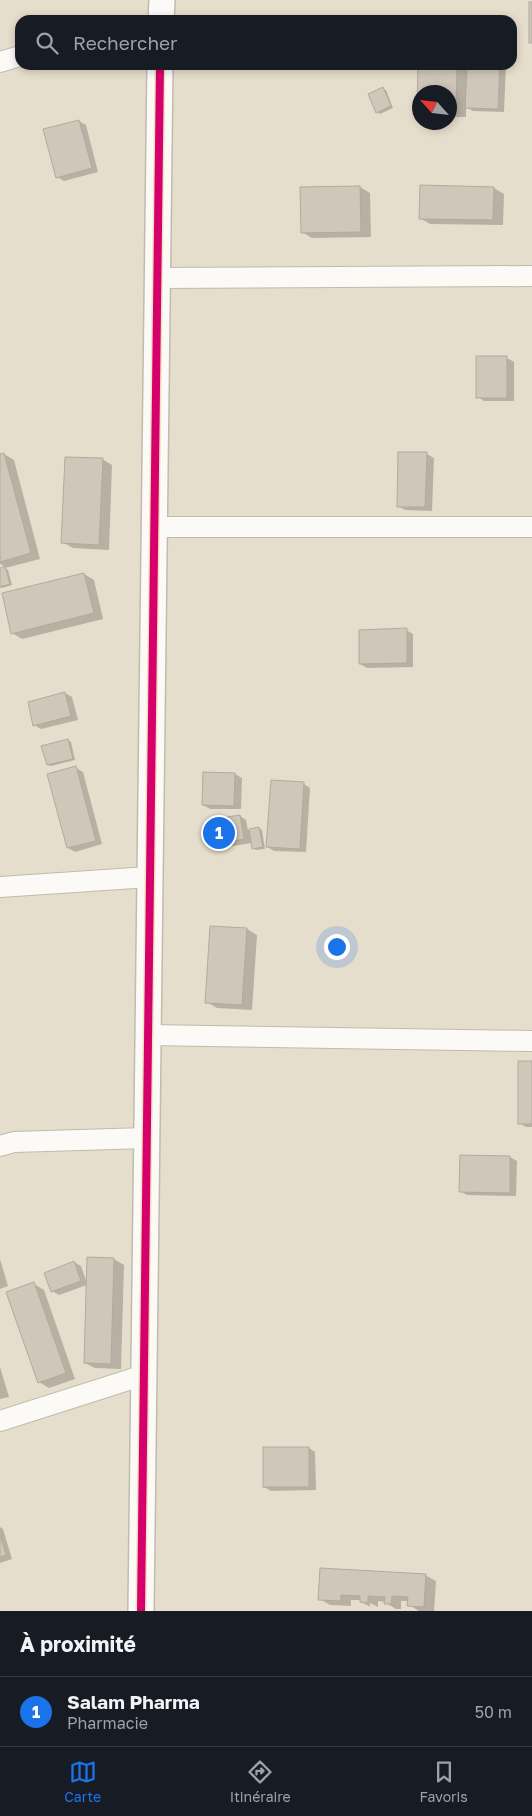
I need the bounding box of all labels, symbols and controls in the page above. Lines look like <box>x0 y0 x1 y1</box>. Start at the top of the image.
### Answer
search box <box>15 15 517 70</box>
icon: search <box>33 29 61 57</box>
text: Rechercher <box>73 31 178 54</box>
north arrow <box>412 85 457 130</box>
pin: 1 <box>203 814 235 852</box>
your location <box>324 934 350 960</box>
text: À proximité <box>20 1631 136 1657</box>
text: Salam Pharma <box>67 1690 200 1713</box>
text: 1 <box>32 1702 40 1722</box>
text: 50 m <box>475 1702 512 1722</box>
text: Pharmacie <box>67 1713 148 1733</box>
tab: Carte <box>64 1758 101 1805</box>
tab: Itinéraire <box>230 1758 291 1805</box>
tab: Favoris <box>419 1758 468 1805</box>

